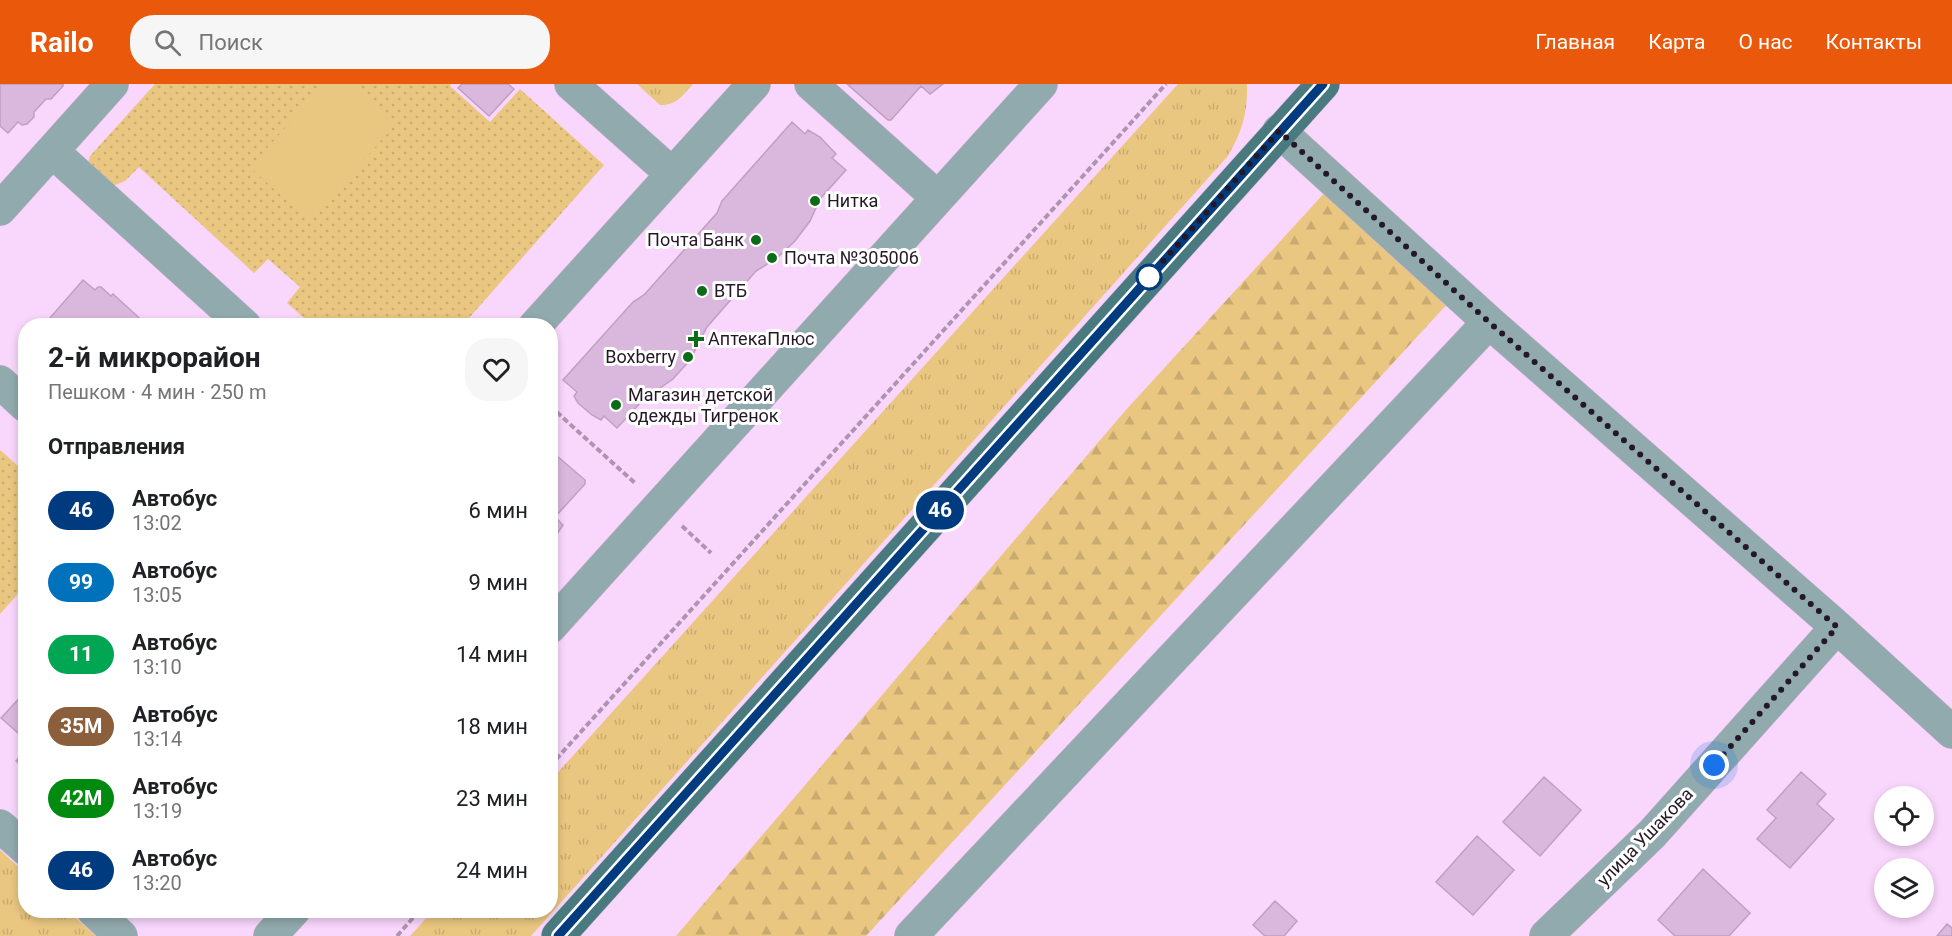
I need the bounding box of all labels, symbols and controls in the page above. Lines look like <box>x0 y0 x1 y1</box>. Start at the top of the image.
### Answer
search box <box>130 15 550 69</box>
text: Railo <box>30 26 94 59</box>
icon: search <box>151 26 184 59</box>
text: Поиск <box>199 30 263 55</box>
text: Главная <box>1535 30 1615 54</box>
text: Карта <box>1648 30 1705 54</box>
text: О нас <box>1738 30 1793 54</box>
text: Контакты <box>1826 30 1922 54</box>
place label: Нитка <box>827 190 878 211</box>
marker: Нитка <box>808 194 822 208</box>
place label: Почта Банк <box>647 229 744 250</box>
marker: Почта Банк <box>749 233 763 247</box>
place label: Почта №305006 <box>784 247 919 268</box>
marker: Почта №305006 <box>765 251 779 265</box>
unlabelled marker <box>1136 264 1162 290</box>
place label: ВТБ <box>714 280 747 301</box>
marker: ВТБ <box>695 284 709 298</box>
place label: АптекаПлюс <box>708 328 815 349</box>
marker: АптекаПлюс <box>689 332 703 346</box>
button: heart <box>465 338 528 401</box>
text: 2-й микрорайон <box>48 341 261 374</box>
place label: Boxberry <box>605 346 676 367</box>
marker: Boxberry <box>681 350 695 364</box>
text: Пешком · 4 мин · 250 m <box>48 380 267 404</box>
place label: Магазин детской одежды Тигренок <box>628 384 779 426</box>
marker: Магазин детской одежды Тигренок <box>609 398 623 412</box>
text: Отправления <box>48 434 185 459</box>
text: Автобус <box>132 486 217 511</box>
line badge: 46 <box>913 490 967 530</box>
text: 46 <box>69 498 93 522</box>
text: 6 мин <box>468 498 528 523</box>
text: 46 <box>928 498 952 522</box>
text: 13:02 <box>132 511 182 535</box>
text: Автобус <box>132 558 217 583</box>
text: 99 <box>69 570 93 594</box>
text: 9 мин <box>468 570 528 595</box>
text: 13:05 <box>132 583 182 607</box>
text: Автобус <box>132 630 217 655</box>
text: 11 <box>69 642 93 666</box>
text: 14 мин <box>456 642 528 667</box>
text: 13:10 <box>132 655 182 679</box>
text: Автобус <box>132 702 218 727</box>
text: 35М <box>60 714 102 738</box>
text: 18 мин <box>456 714 528 739</box>
text: 13:14 <box>132 727 182 751</box>
your location <box>1699 750 1729 780</box>
text: Автобус <box>132 774 218 799</box>
street label: улица Ушакова <box>1592 783 1697 890</box>
text: 42M <box>60 786 102 810</box>
text: 23 мин <box>456 786 528 811</box>
map controls <box>1874 786 1934 918</box>
button: locate <box>1874 786 1934 846</box>
text: 13:19 <box>132 799 182 823</box>
text: Автобус <box>132 846 217 871</box>
text: 46 <box>69 858 93 882</box>
text: 24 мин <box>456 858 528 883</box>
button: layers <box>1874 858 1934 918</box>
text: 13:20 <box>132 871 182 895</box>

